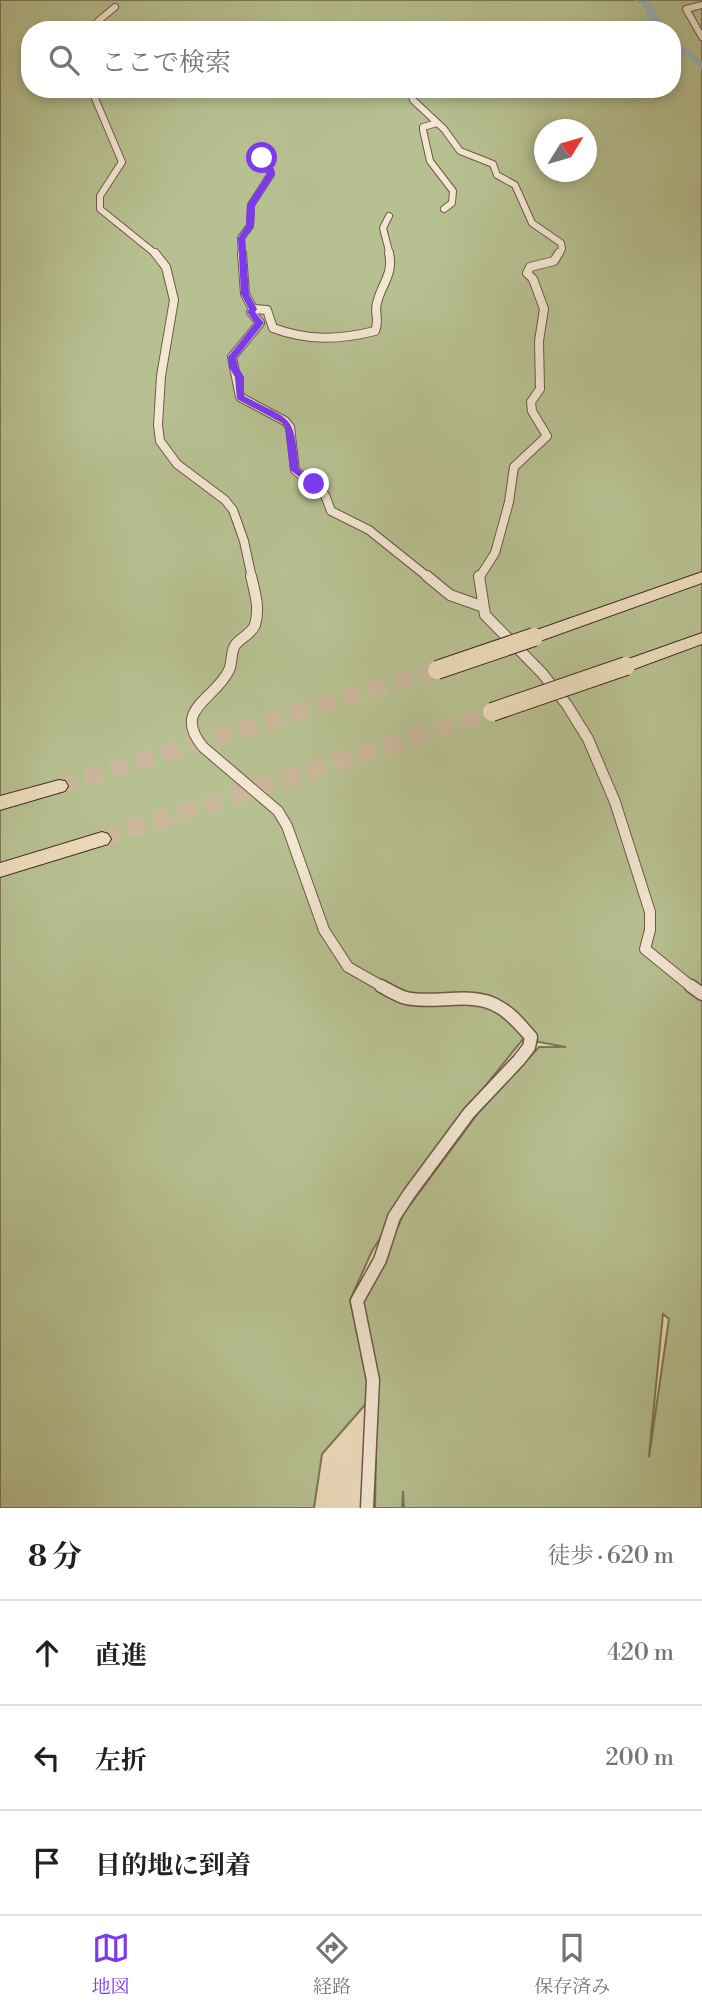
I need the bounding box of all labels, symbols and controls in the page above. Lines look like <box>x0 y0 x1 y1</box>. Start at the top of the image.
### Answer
search box <box>21 21 681 98</box>
icon: search <box>45 41 83 79</box>
text: ここで検索 <box>101 47 231 79</box>
north arrow <box>534 119 597 182</box>
route start <box>246 142 277 173</box>
route end <box>298 468 329 499</box>
text: 8 分 <box>28 1538 82 1576</box>
text: 徒歩 · 620 m <box>548 1542 674 1570</box>
icon: ahead <box>28 1634 66 1672</box>
text: 420 m <box>607 1639 674 1667</box>
text: 直進 <box>95 1640 147 1672</box>
icon: left <box>28 1739 66 1777</box>
text: 200 m <box>606 1744 674 1772</box>
text: 左折 <box>95 1745 147 1777</box>
icon: arrive <box>28 1844 66 1882</box>
text: 目的地に到着 <box>95 1850 251 1882</box>
tab: 地図 <box>92 1929 130 1999</box>
tab: 経路 <box>313 1929 351 1999</box>
tab: 保存済み <box>534 1929 610 1999</box>

